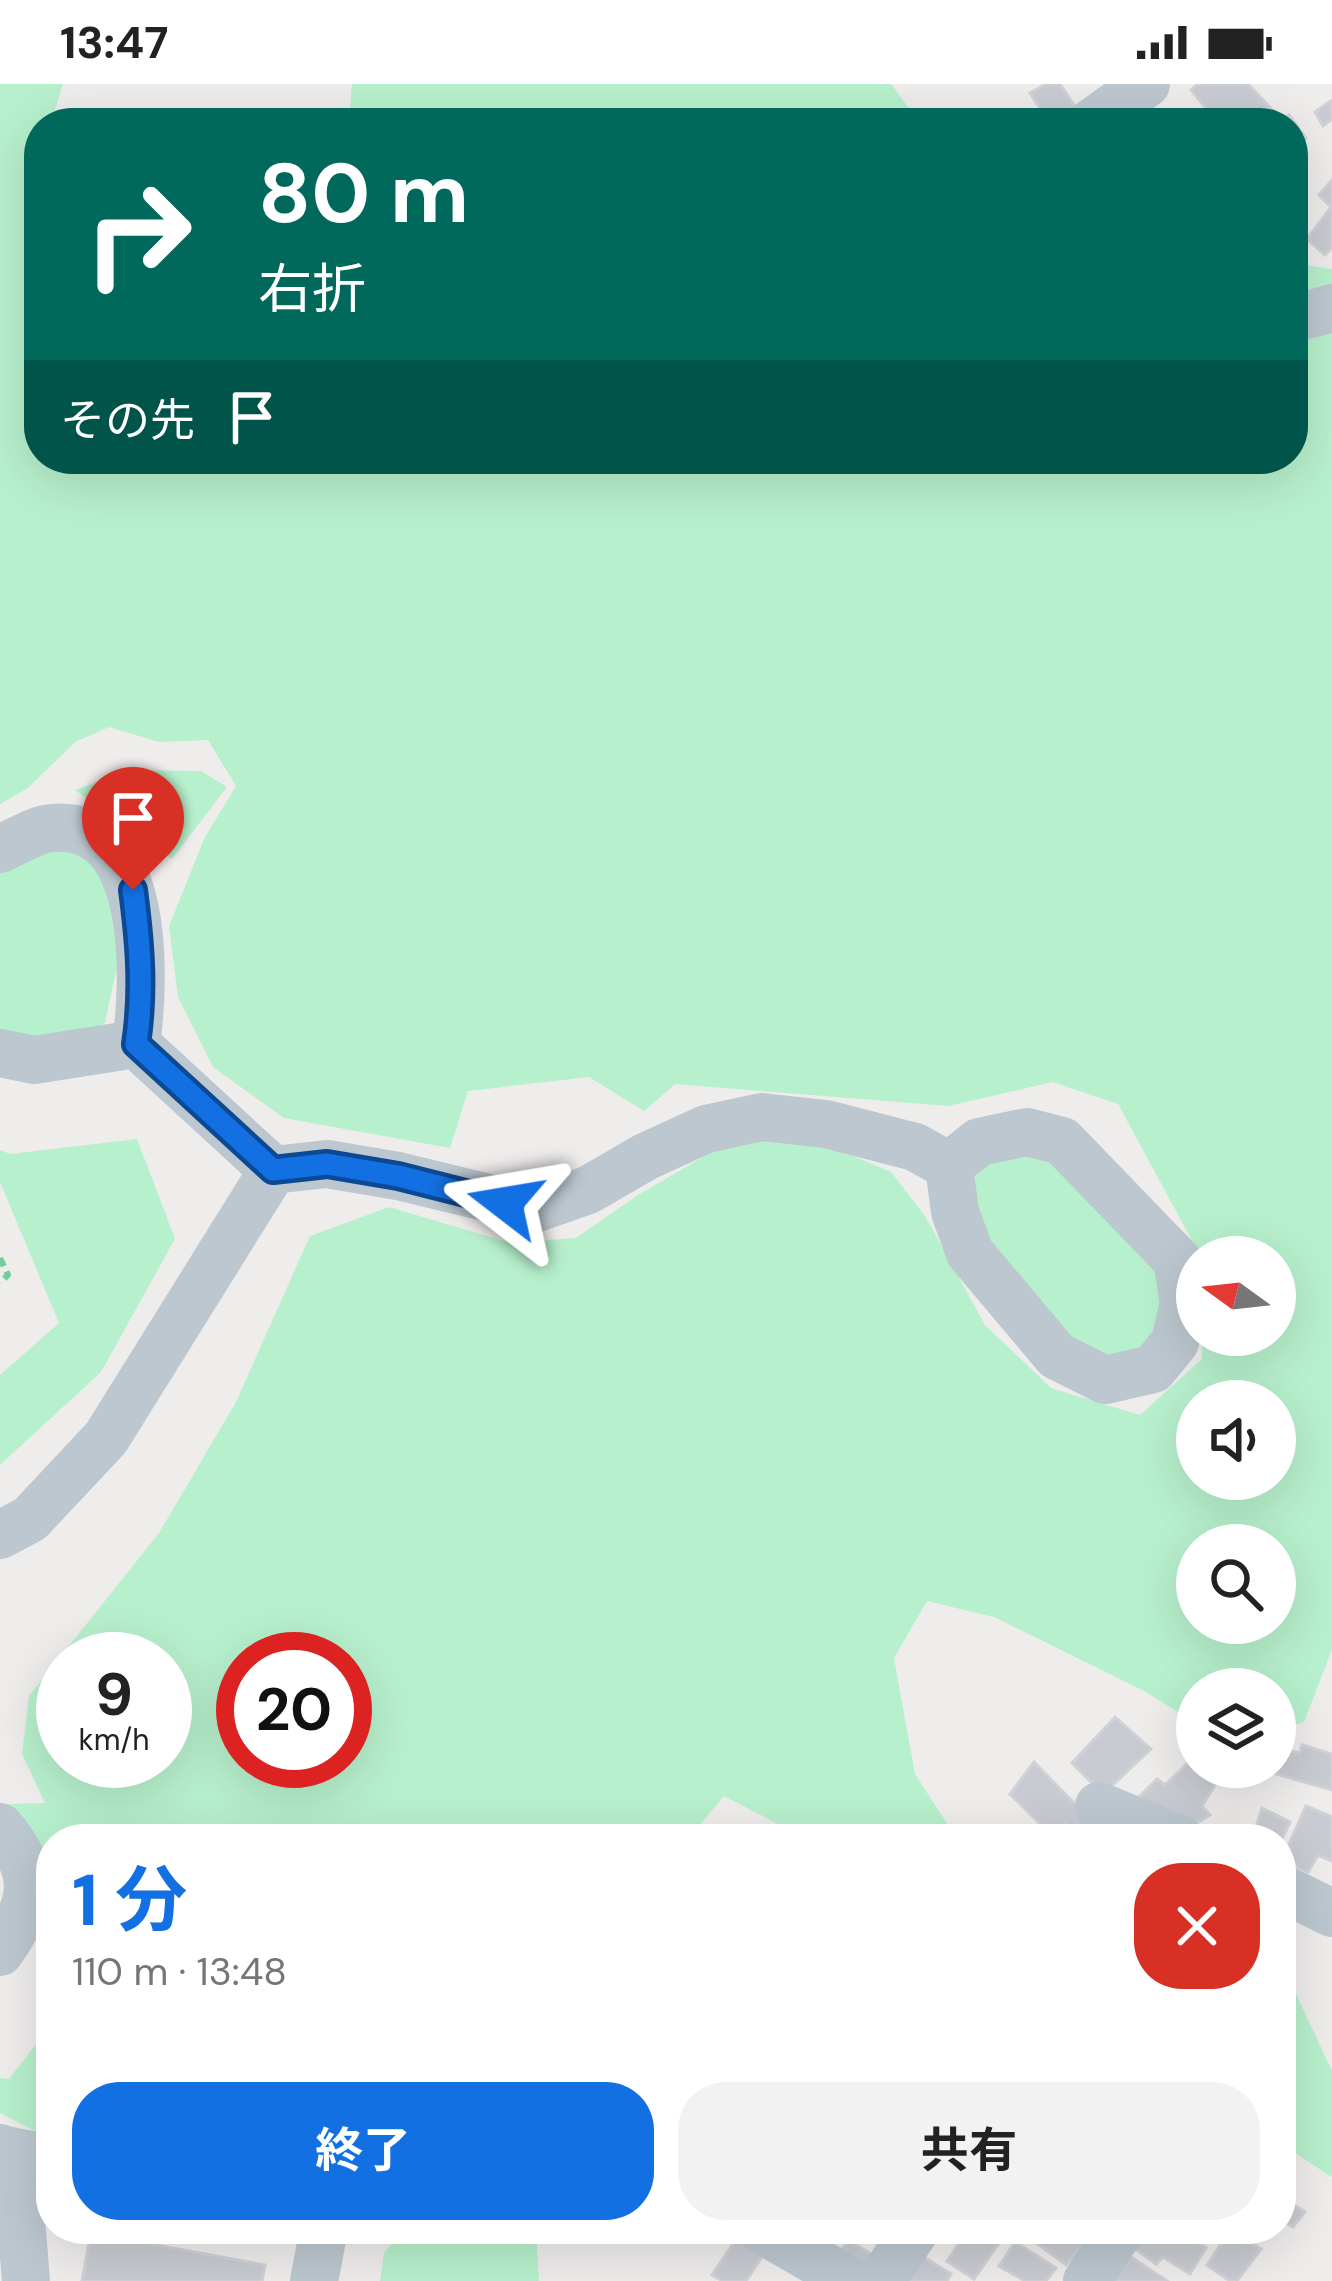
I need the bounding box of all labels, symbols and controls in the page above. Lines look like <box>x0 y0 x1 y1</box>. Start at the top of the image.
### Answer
text: 13:47 <box>60 13 168 72</box>
text: 80 m <box>258 139 469 248</box>
icon: right <box>60 156 216 312</box>
text: 右折 <box>258 254 366 325</box>
icon: arrive <box>219 384 285 450</box>
text: その先 <box>60 391 195 450</box>
pin <box>82 767 184 890</box>
icon: arrive <box>100 785 166 851</box>
position arrow <box>442 1140 568 1266</box>
north arrow <box>1176 1236 1296 1356</box>
map controls <box>1176 1236 1296 1788</box>
button: sound <box>1176 1380 1296 1500</box>
button: search <box>1176 1524 1296 1644</box>
speed limit sign: 20 <box>216 1632 372 1788</box>
text: 9 <box>95 1655 133 1734</box>
button: layers <box>1176 1668 1296 1788</box>
text: km/h <box>79 1720 149 1759</box>
text: 1 分 <box>72 1854 187 1947</box>
button: close <box>1134 1863 1260 1989</box>
text: 110 m · 13:48 <box>72 1946 287 1997</box>
button: 終了 <box>72 2082 654 2220</box>
button: 共有 <box>678 2082 1260 2220</box>

